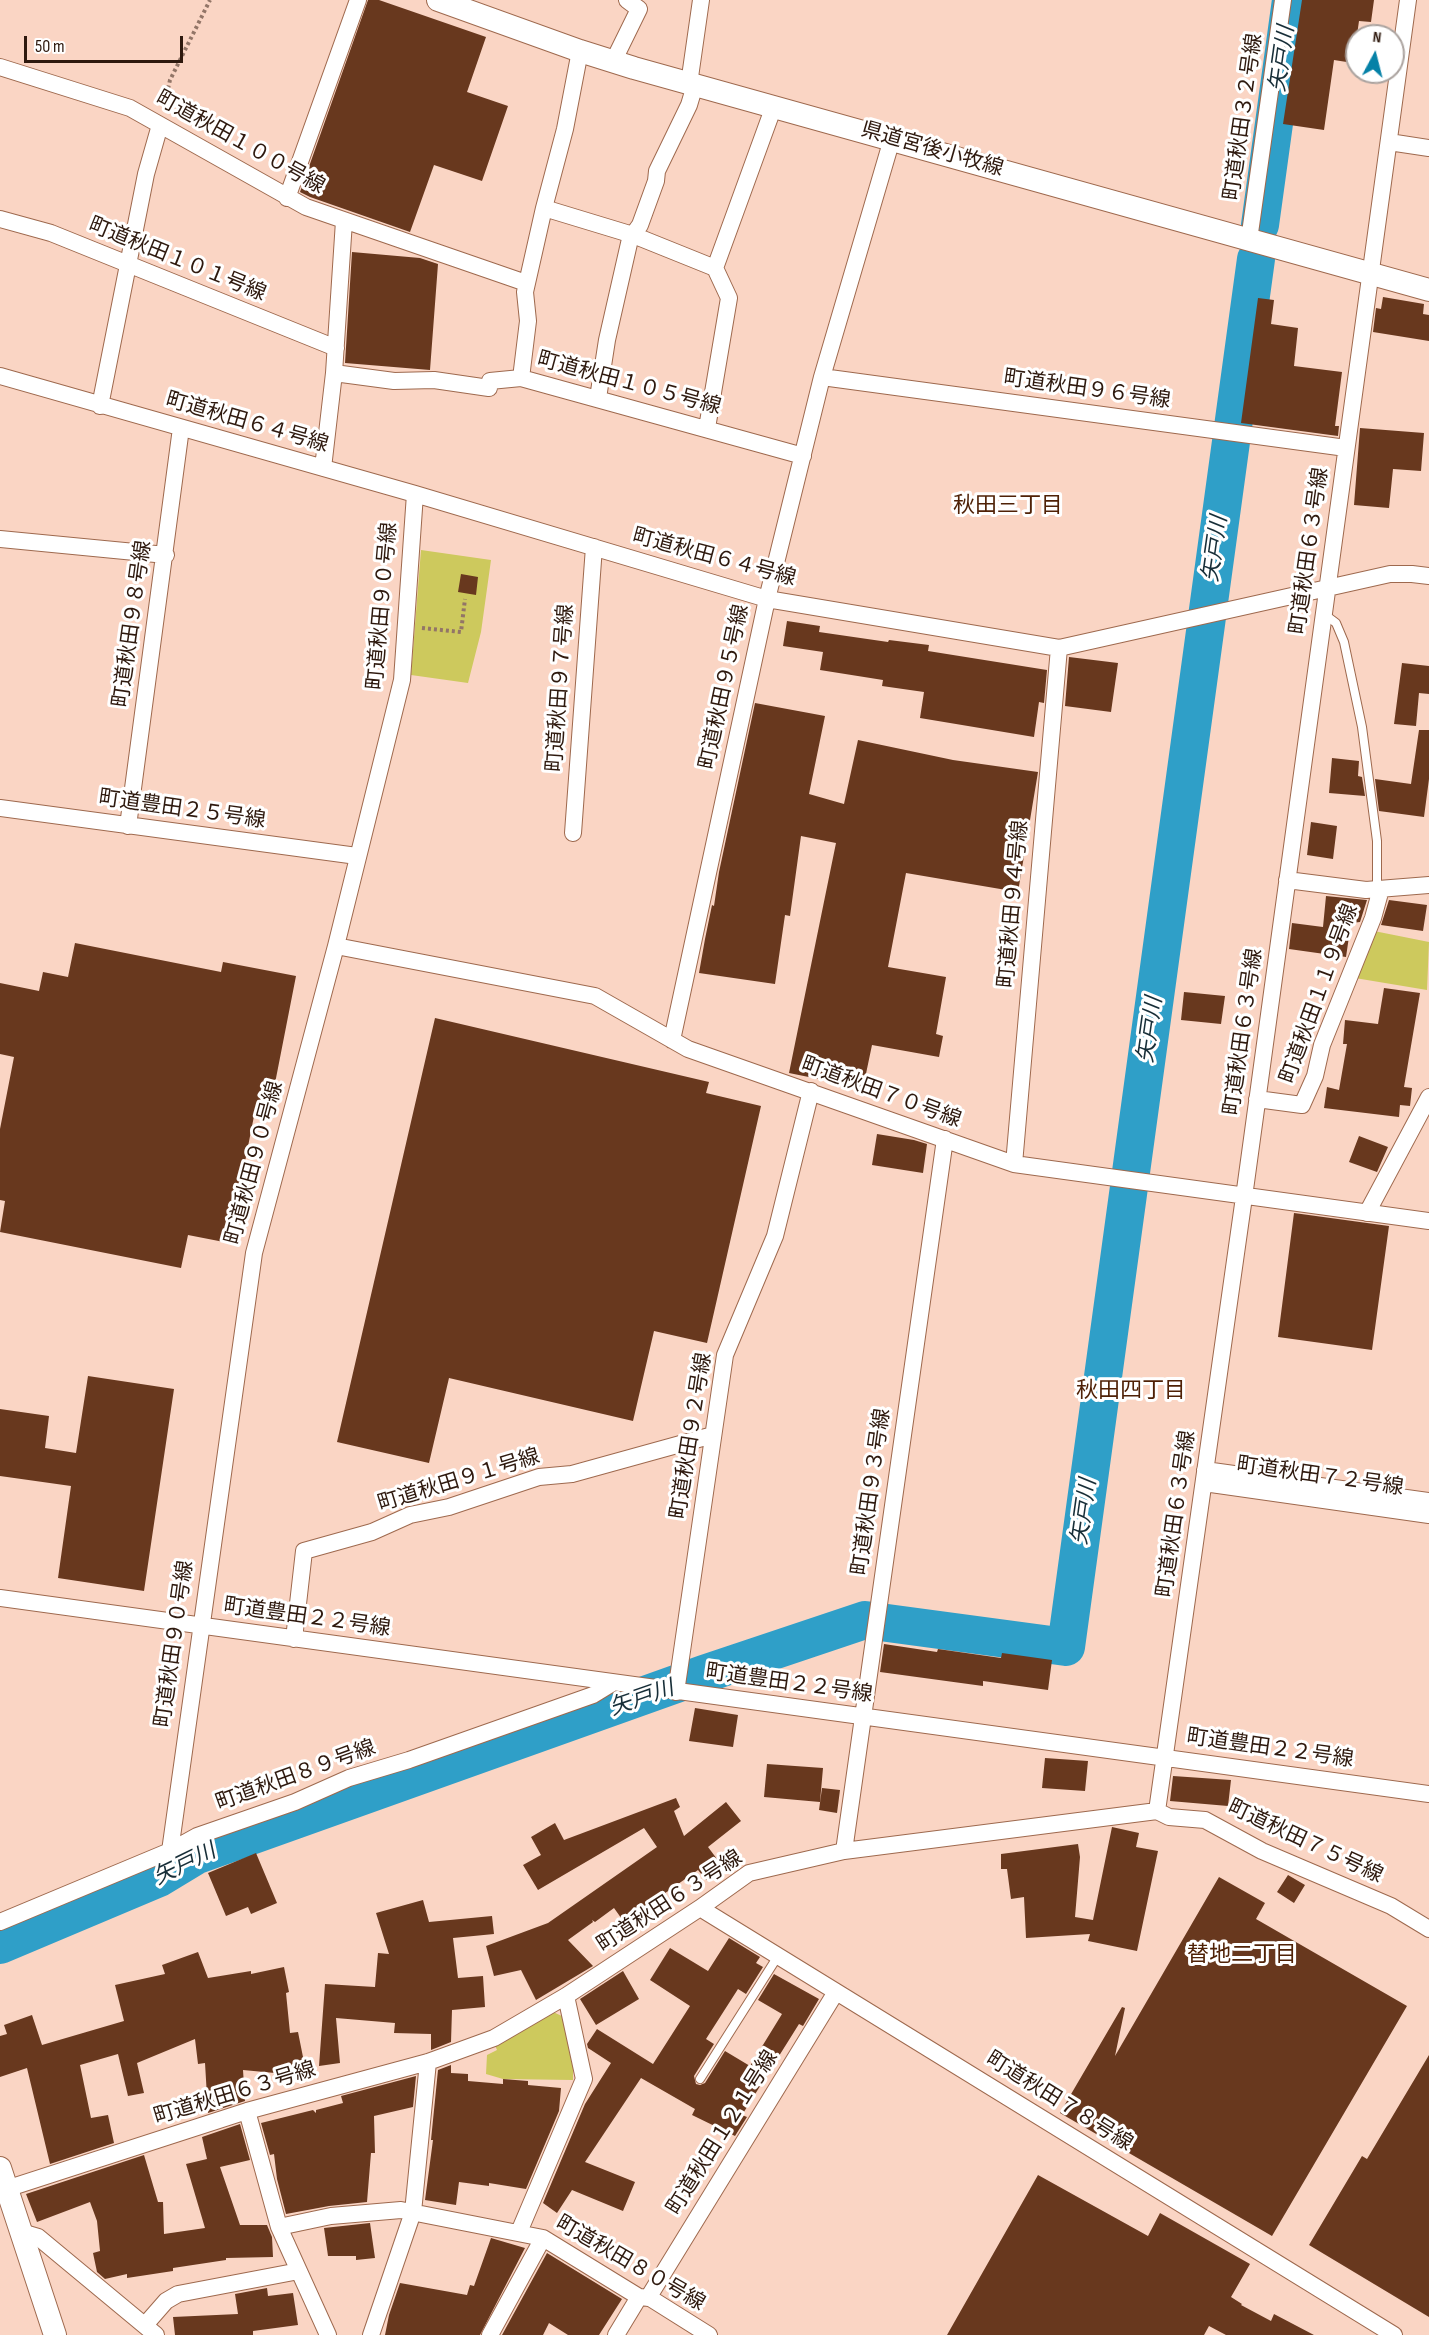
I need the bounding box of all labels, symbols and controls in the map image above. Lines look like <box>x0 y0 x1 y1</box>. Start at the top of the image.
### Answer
scale bar <box>27 24 186 62</box>
water label: 矢戸川 <box>1265 24 1301 94</box>
north arrow <box>1345 24 1405 84</box>
text: N <box>1372 28 1382 48</box>
street label: 町道秋田３２号線 <box>1220 32 1268 202</box>
text: 50 m <box>35 36 65 57</box>
street label: 町道秋田１００号線 <box>151 86 329 200</box>
street label: 県道宮後小牧線 <box>858 118 1006 182</box>
street label: 町道秋田１０１号線 <box>85 213 269 307</box>
street label: 町道秋田１０５号線 <box>534 347 724 421</box>
street label: 町道秋田９６号線 <box>1002 366 1172 414</box>
street label: 町道秋田６４号線 <box>163 388 331 458</box>
street label: 町道秋田６３号線 <box>1286 466 1334 636</box>
district label: 秋田三丁目 <box>953 493 1063 519</box>
water label: 矢戸川 <box>1198 514 1234 584</box>
street label: 町道秋田９０号線 <box>363 521 403 691</box>
street label: 町道秋田６４号線 <box>630 524 798 592</box>
street label: 町道秋田９８号線 <box>109 539 157 709</box>
street label: 町道秋田９５号線 <box>695 602 755 772</box>
street label: 町道秋田９７号線 <box>543 603 579 773</box>
street label: 町道豊田２５号線 <box>97 786 267 834</box>
street label: 町道秋田９４号線 <box>994 819 1034 989</box>
street label: 町道秋田１１９号線 <box>1276 901 1364 1087</box>
street label: 町道秋田６３号線 <box>1220 947 1268 1117</box>
water label: 矢戸川 <box>1133 995 1169 1065</box>
street label: 町道秋田７０号線 <box>798 1052 964 1134</box>
street label: 町道秋田９０号線 <box>221 1079 289 1247</box>
street label: 町道秋田９２号線 <box>666 1351 718 1521</box>
district label: 秋田四丁目 <box>1076 1378 1186 1404</box>
street label: 町道秋田９３号線 <box>848 1407 896 1577</box>
street label: 町道秋田６３号線 <box>1153 1429 1201 1599</box>
street label: 町道秋田９１号線 <box>375 1444 543 1518</box>
street label: 町道秋田７２号線 <box>1235 1453 1405 1501</box>
water label: 矢戸川 <box>1067 1477 1103 1547</box>
street label: 町道秋田９０号線 <box>151 1559 199 1729</box>
street label: 町道豊田２２号線 <box>222 1594 392 1642</box>
street label: 町道豊田２２号線 <box>704 1660 874 1708</box>
water label: 矢戸川 <box>607 1676 677 1722</box>
street label: 町道豊田２２号線 <box>1185 1725 1355 1773</box>
street label: 町道秋田８９号線 <box>213 1735 379 1817</box>
street label: 町道秋田７５号線 <box>1224 1795 1386 1889</box>
water label: 矢戸川 <box>150 1839 220 1891</box>
street label: 町道秋田６３号線 <box>593 1846 747 1958</box>
district label: 替地二丁目 <box>1187 1942 1297 1968</box>
street label: 町道秋田１２１号線 <box>662 2046 784 2220</box>
street label: 町道秋田７８号線 <box>981 2047 1137 2157</box>
street label: 町道秋田６３号線 <box>151 2057 319 2131</box>
street label: 町道秋田８０号線 <box>551 2211 709 2317</box>

